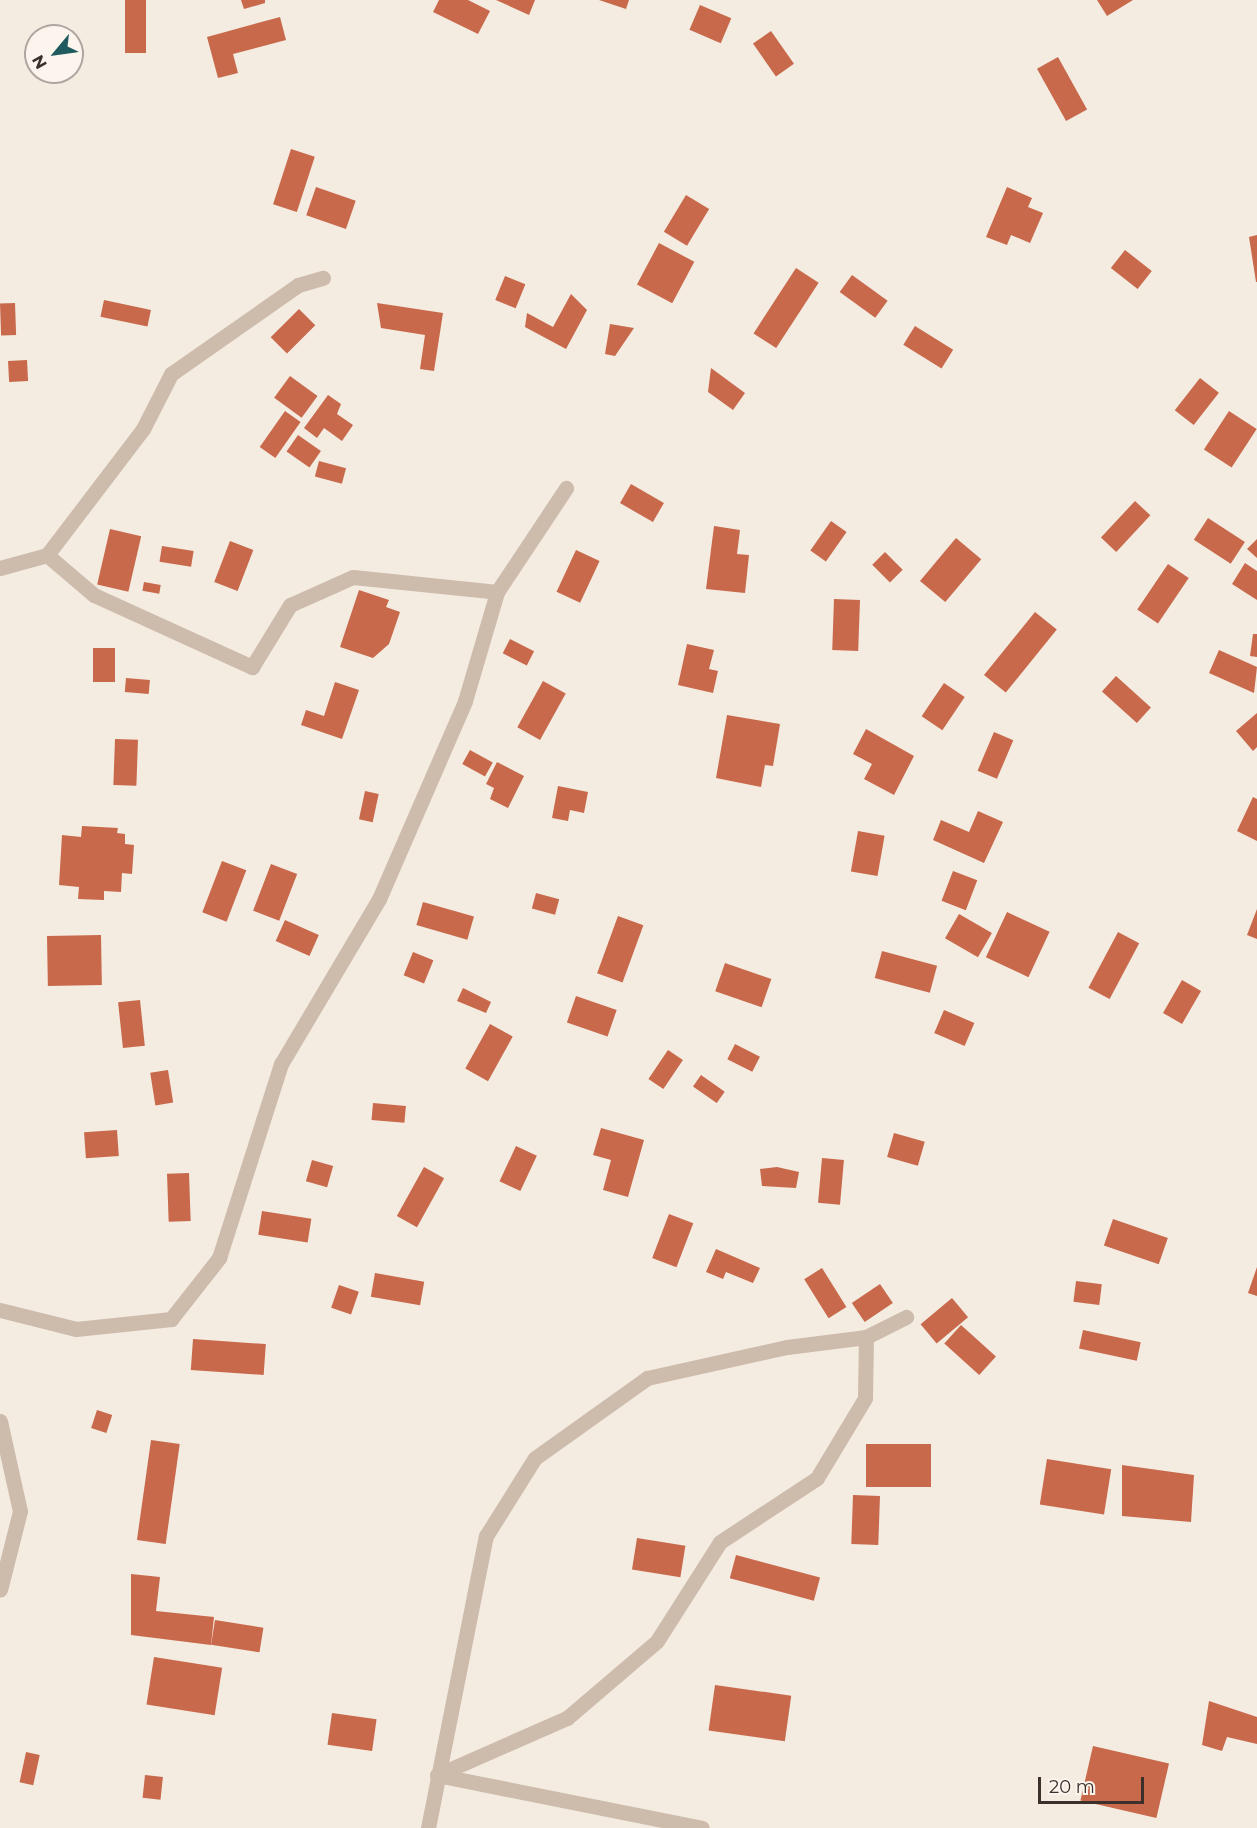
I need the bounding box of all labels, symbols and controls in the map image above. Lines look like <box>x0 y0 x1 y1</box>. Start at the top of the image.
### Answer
north arrow <box>24 24 84 84</box>
text: N <box>28 52 51 72</box>
scale bar <box>1041 1765 1148 1803</box>
text: 20 m <box>1049 1776 1095 1798</box>

